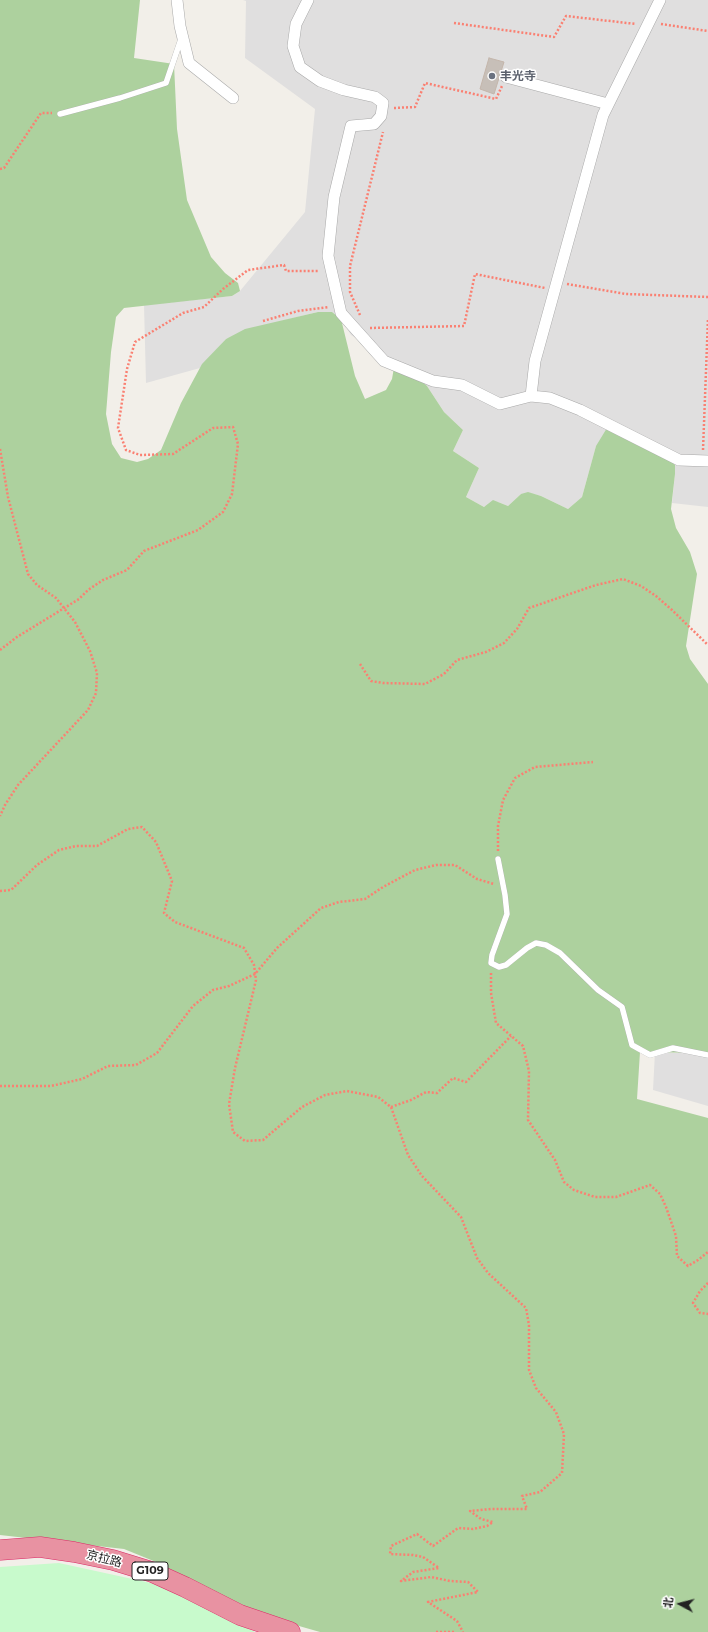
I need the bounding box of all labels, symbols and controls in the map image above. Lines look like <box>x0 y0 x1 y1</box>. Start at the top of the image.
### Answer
place label: 丰光寺 <box>500 69 536 83</box>
marker: 丰光寺 <box>487 71 497 81</box>
street label: 京拉路 <box>85 1548 123 1570</box>
road number: G109 <box>132 1562 168 1580</box>
north arrow <box>660 1584 700 1624</box>
text: 北 <box>660 1596 676 1609</box>

